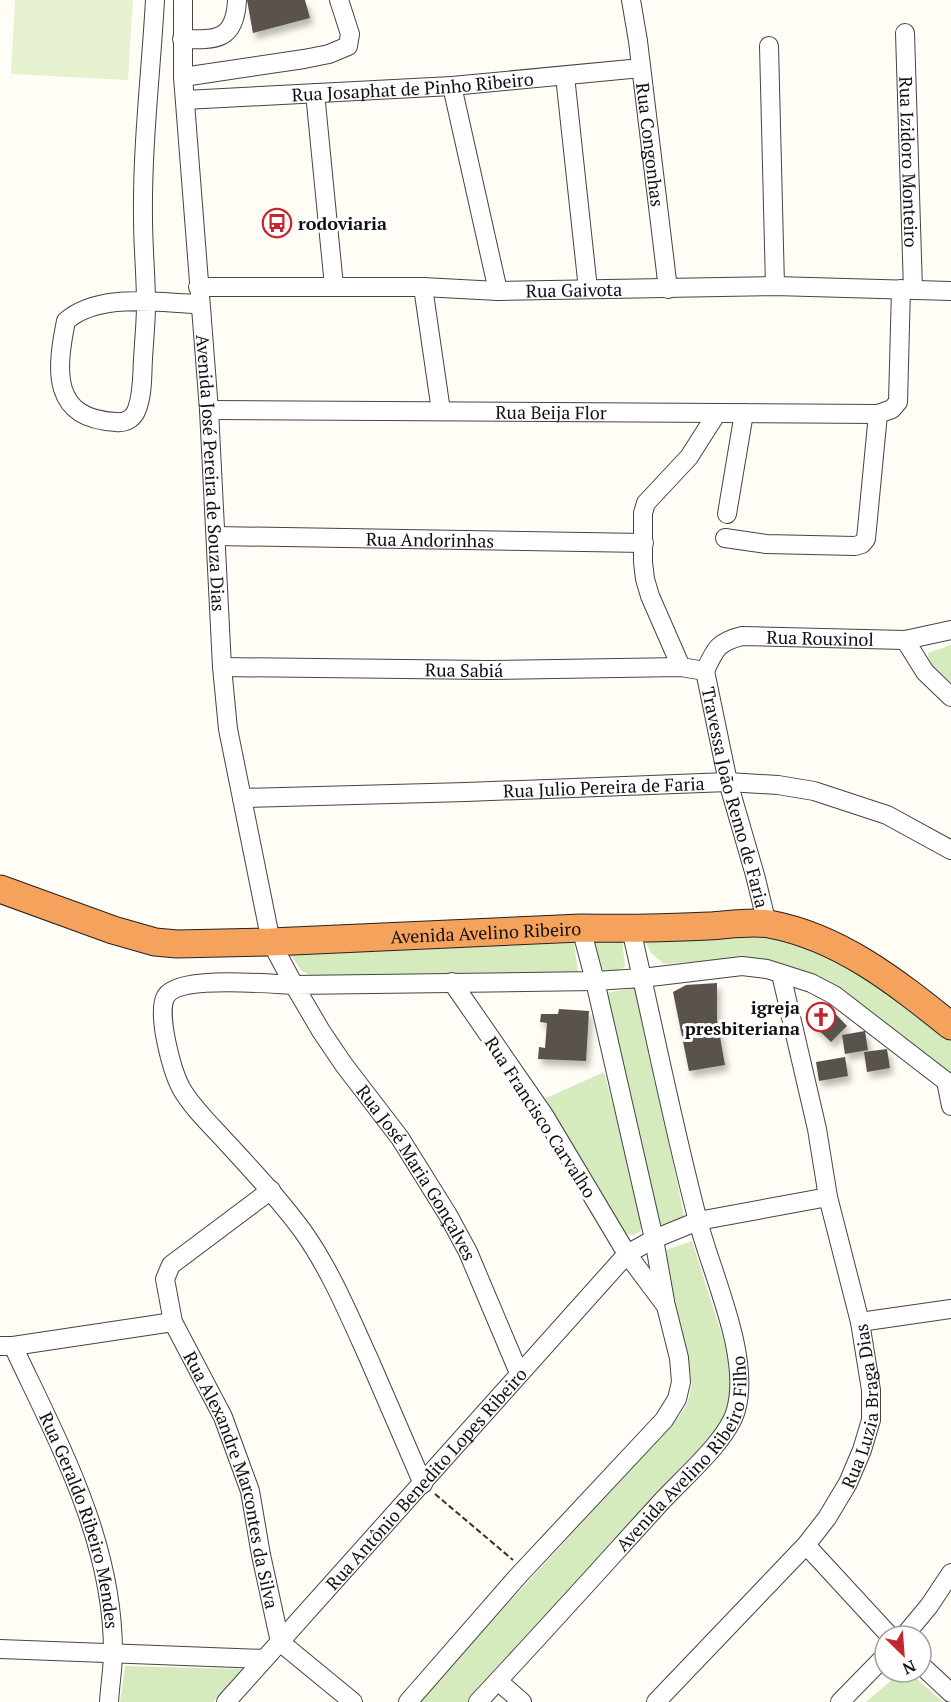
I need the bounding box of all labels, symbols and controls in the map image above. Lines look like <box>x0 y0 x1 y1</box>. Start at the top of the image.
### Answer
street label: Rua Josaphat de Pinho Ribeiro <box>291 66 535 106</box>
street label: Rua Izidoro Monteiro <box>894 76 924 248</box>
street label: Rua Congonhas <box>631 81 670 208</box>
bus stop icon: rodoviaria <box>261 207 293 239</box>
place label: rodoviaria <box>298 211 387 235</box>
street label: Rua Gaivota <box>525 277 622 302</box>
street label: Avenida José Pereira de Souza Dias <box>191 333 231 612</box>
street label: Rua Beija Flor <box>495 400 607 424</box>
street label: Rua Andorinhas <box>366 526 494 553</box>
street label: Rua Rouxinol <box>766 625 874 651</box>
street label: Rua Sabiá <box>425 657 503 682</box>
street label: Travessa João Remo de Faria <box>697 685 775 910</box>
street label: Rua Julio Pereira de Faria <box>503 771 705 803</box>
street label: Avenida Avelino Ribeiro <box>390 916 582 949</box>
place label: igreja presbiteriana <box>685 995 800 1040</box>
church icon: igreja presbiteriana <box>805 1001 837 1033</box>
street label: Rua Francisco Carvalho <box>480 1032 602 1202</box>
street label: Rua José Maria Gonçalves <box>351 1080 482 1264</box>
street label: Rua Luzia Braga Dias <box>835 1322 883 1492</box>
street label: Rua Alexandre Marcontes da Silva <box>178 1347 284 1611</box>
street label: Avenida Avelino Ribeiro Filho <box>610 1354 751 1556</box>
street label: Rua Antônio Benedito Lopes Ribeiro <box>320 1362 532 1595</box>
street label: Rua Geraldo Ribeiro Mendes <box>34 1408 124 1630</box>
north arrow <box>873 1624 933 1684</box>
text: N <box>899 1655 919 1680</box>

